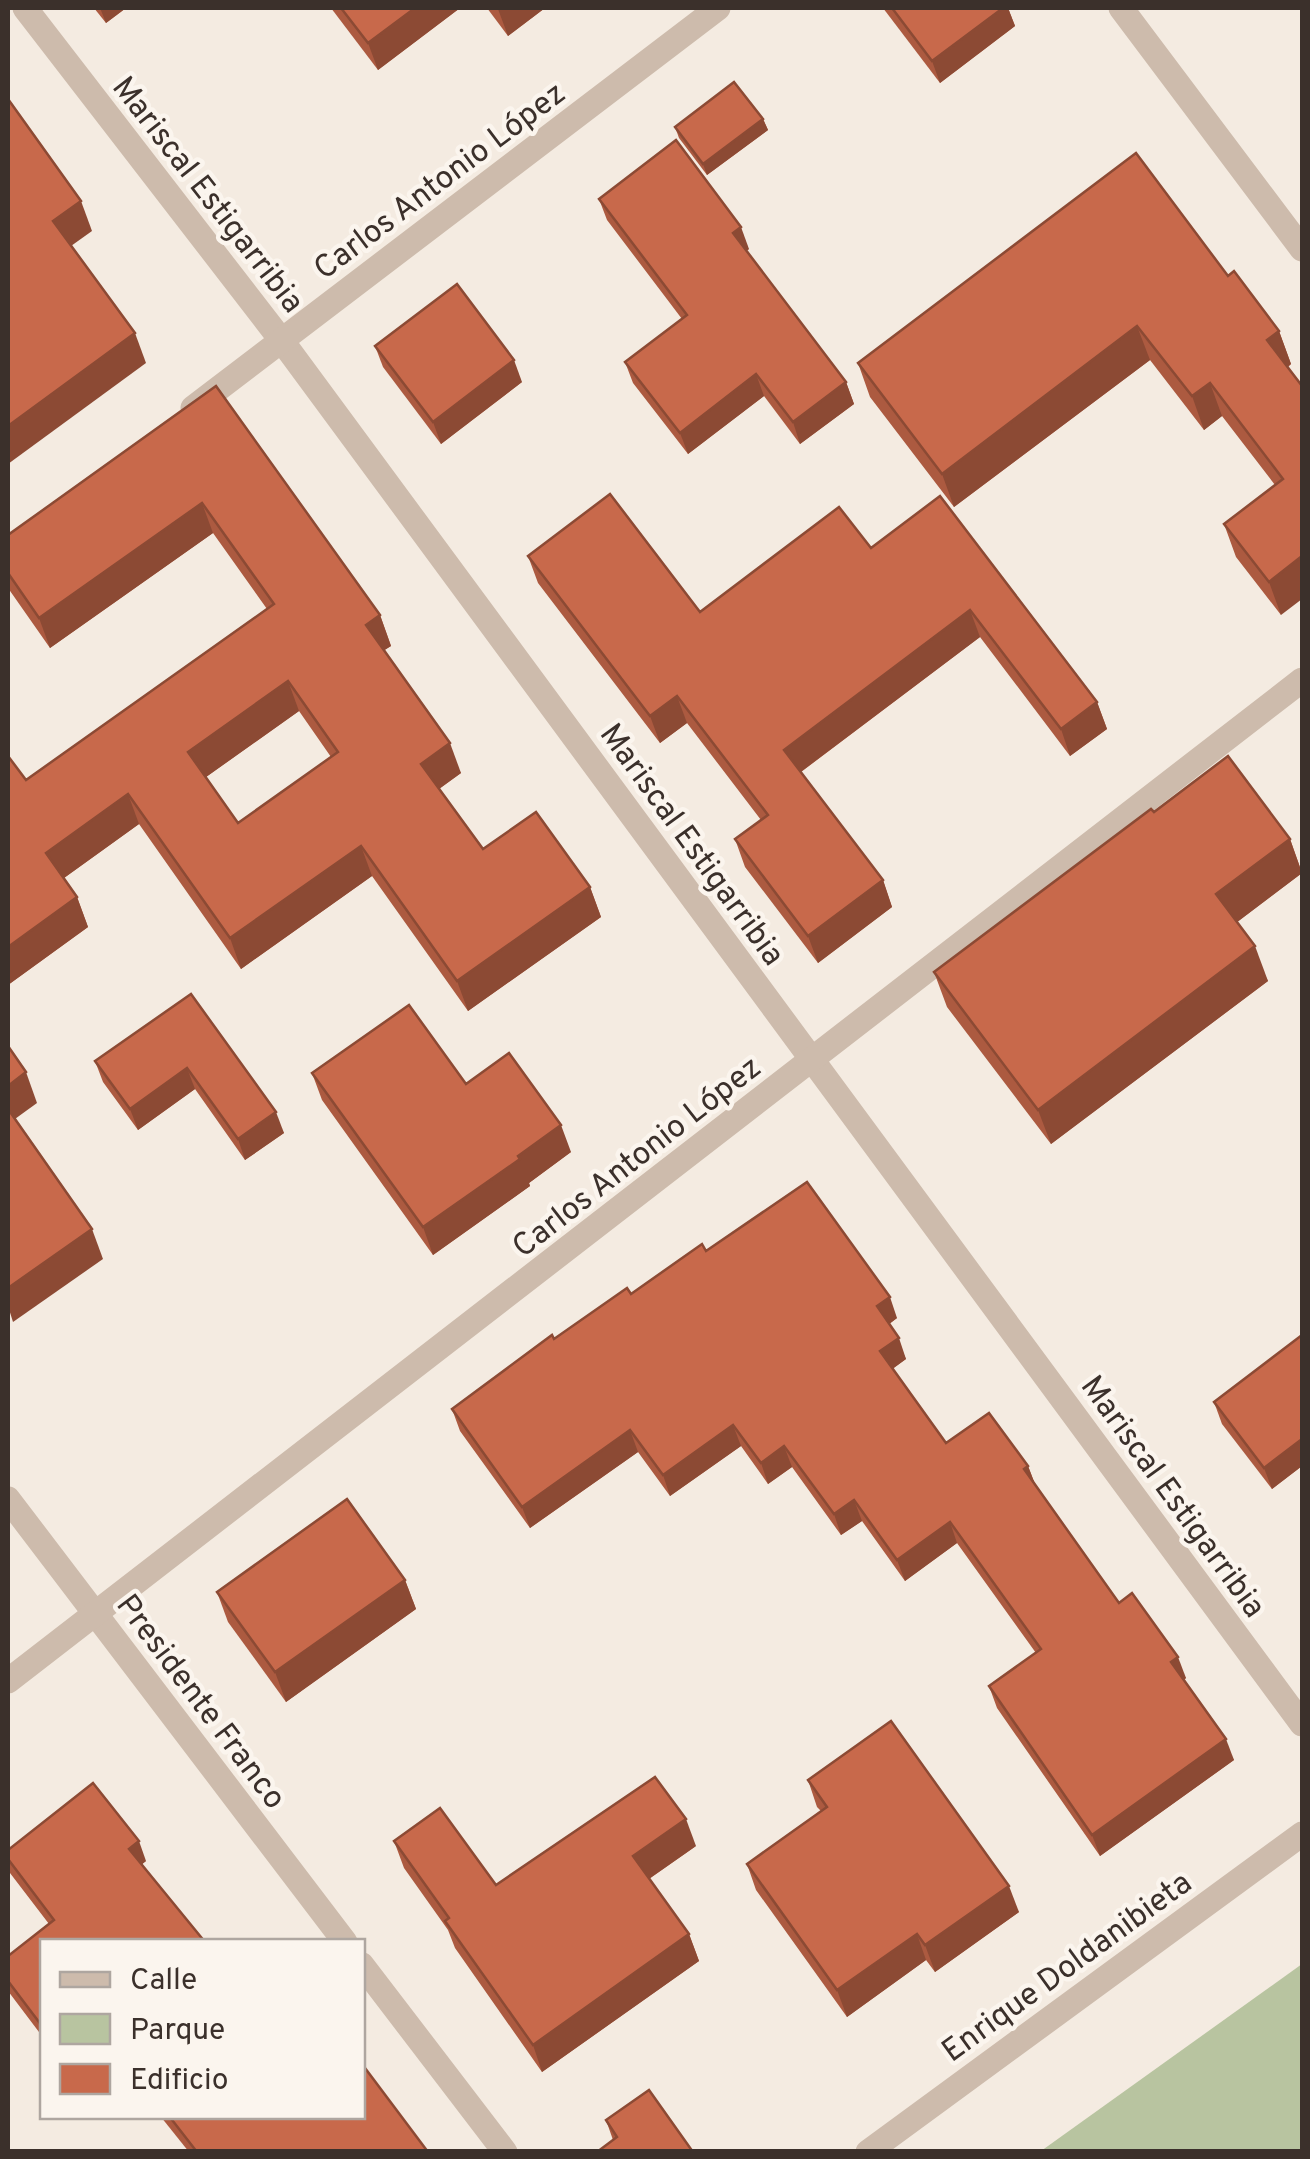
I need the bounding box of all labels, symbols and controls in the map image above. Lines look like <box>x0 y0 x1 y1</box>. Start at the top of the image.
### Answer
street label: Mariscal Estigarribia <box>102 69 312 322</box>
street label: Carlos Antonio López <box>307 75 575 290</box>
street label: Mariscal Estigarribia <box>589 717 792 975</box>
street label: Carlos Antonio López <box>505 1049 770 1268</box>
street label: Mariscal Estigarribia <box>1070 1369 1273 1627</box>
street label: Presidente Franco <box>106 1587 293 1818</box>
street label: Enrique Doldanibieta <box>935 1864 1201 2073</box>
legend <box>40 1939 365 2119</box>
text: Calle <box>130 1963 197 2000</box>
text: Parque <box>130 2013 225 2050</box>
text: Edificio <box>130 2063 228 2100</box>

